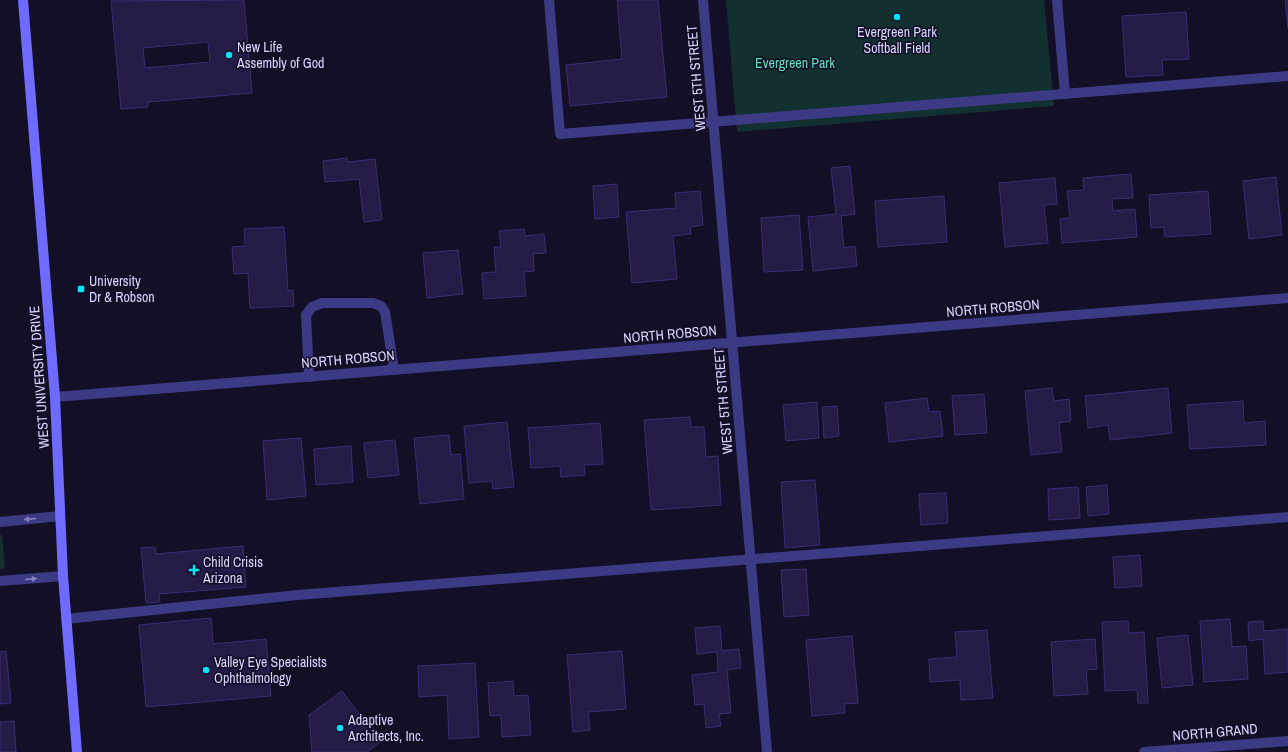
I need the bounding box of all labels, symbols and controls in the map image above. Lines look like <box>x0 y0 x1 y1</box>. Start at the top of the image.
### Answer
marker: Evergreen Park Softball Field <box>892 12 902 22</box>
place label: Evergreen Park Softball Field <box>857 23 937 57</box>
street label: WEST 5TH STREET <box>682 24 710 132</box>
place label: New Life Assembly of God <box>236 38 324 72</box>
marker: New Life Assembly of God <box>224 50 234 60</box>
park label: Evergreen Park <box>755 54 835 72</box>
place label: University Dr & Robson <box>89 272 155 306</box>
marker: University Dr & Robson <box>76 284 86 294</box>
street label: NORTH ROBSON <box>946 295 1040 321</box>
street label: WEST UNIVERSITY DRIVE <box>25 305 53 449</box>
street label: NORTH ROBSON <box>623 321 717 347</box>
street label: NORTH ROBSON <box>301 346 395 372</box>
street label: WEST 5TH STREET <box>709 347 737 455</box>
one-way arrow <box>24 515 36 522</box>
place label: Child Crisis Arizona <box>202 553 263 587</box>
marker: Child Crisis Arizona <box>188 564 200 576</box>
one-way arrow <box>25 575 37 582</box>
place label: Valley Eye Specialists Ophthalmology <box>214 653 327 687</box>
marker: Valley Eye Specialists Ophthalmology <box>201 665 211 675</box>
place label: Adaptive Architects, Inc. <box>347 711 424 745</box>
street label: NORTH GRAND <box>1172 719 1258 745</box>
marker: Adaptive Architects, Inc. <box>335 723 345 733</box>

